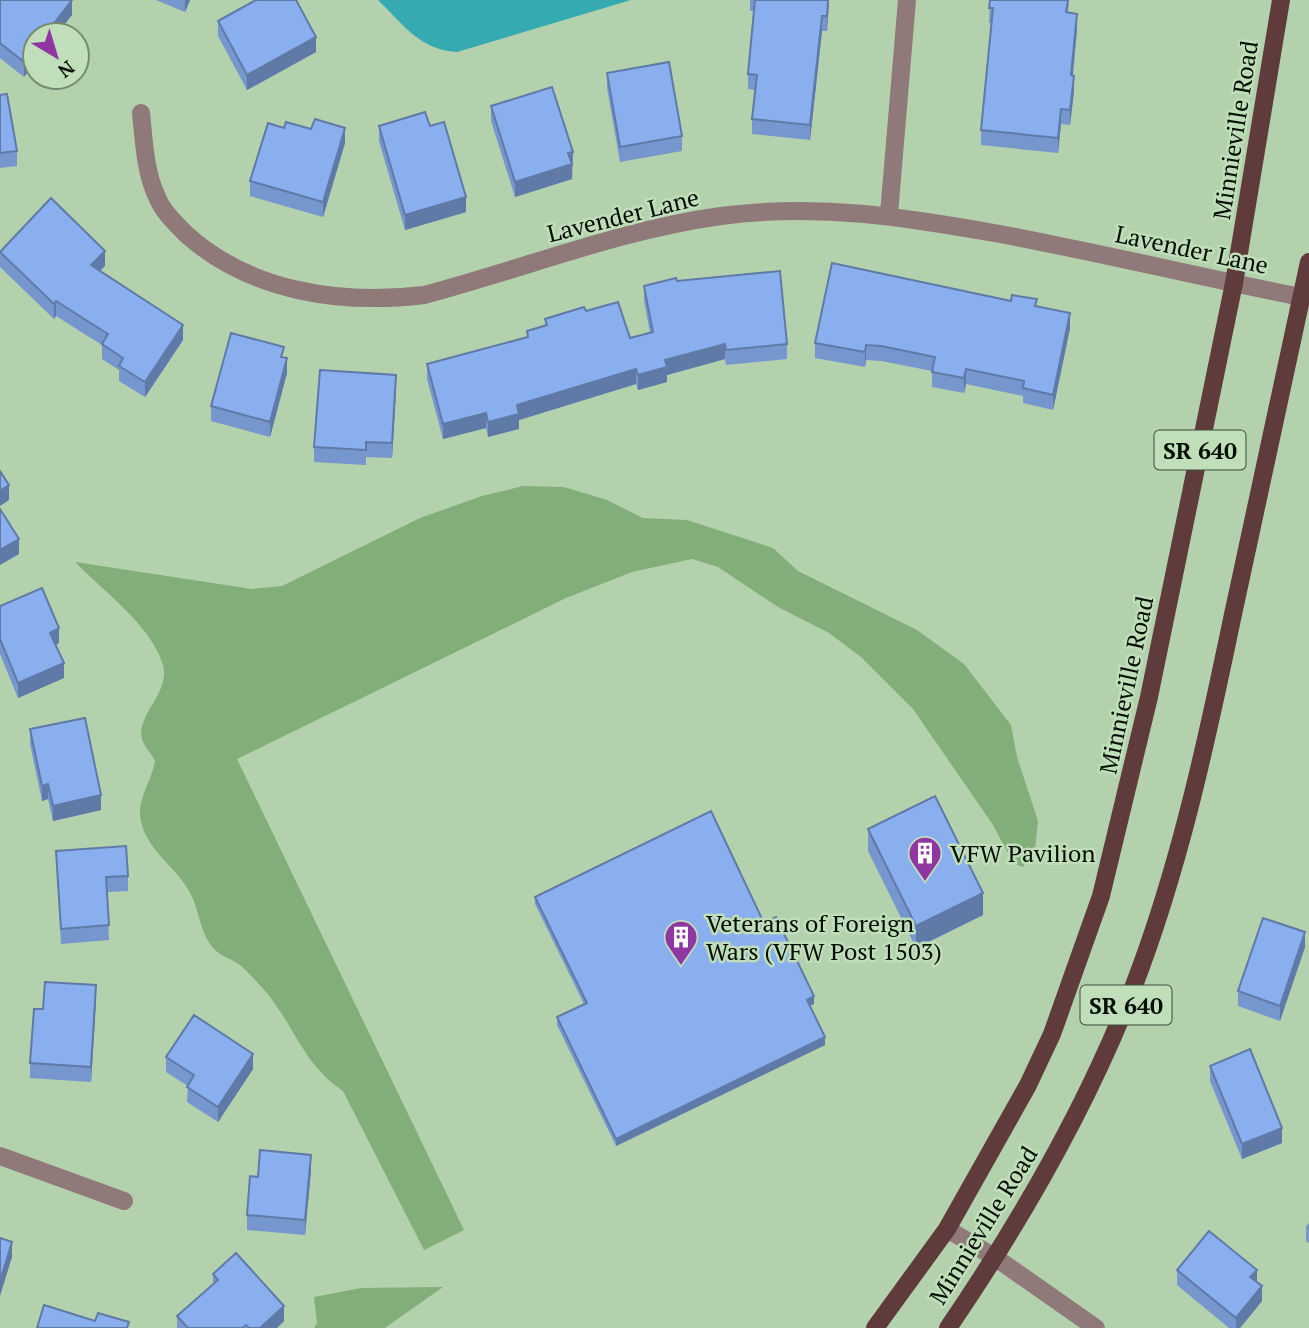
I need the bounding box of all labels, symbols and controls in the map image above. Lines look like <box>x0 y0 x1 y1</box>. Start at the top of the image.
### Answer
north arrow <box>21 21 91 91</box>
street label: Minnieville Road <box>1205 38 1265 222</box>
text: N <box>53 56 80 84</box>
street label: Lavender Lane <box>544 181 702 249</box>
street label: Lavender Lane <box>1113 217 1271 281</box>
road number: SR 640 <box>1154 431 1246 470</box>
street label: Minnieville Road <box>1092 593 1160 777</box>
building icon: VFW Pavilion <box>906 834 944 883</box>
place label: VFW Pavilion <box>950 837 1096 869</box>
place label: Veterans of Foreign Wars (VFW Post 1503) <box>706 907 942 967</box>
building icon: Veterans of Foreign Wars (VFW Post 1503) <box>662 918 700 967</box>
road number: SR 640 <box>1080 986 1172 1024</box>
street label: Minnieville Road <box>922 1140 1044 1310</box>

